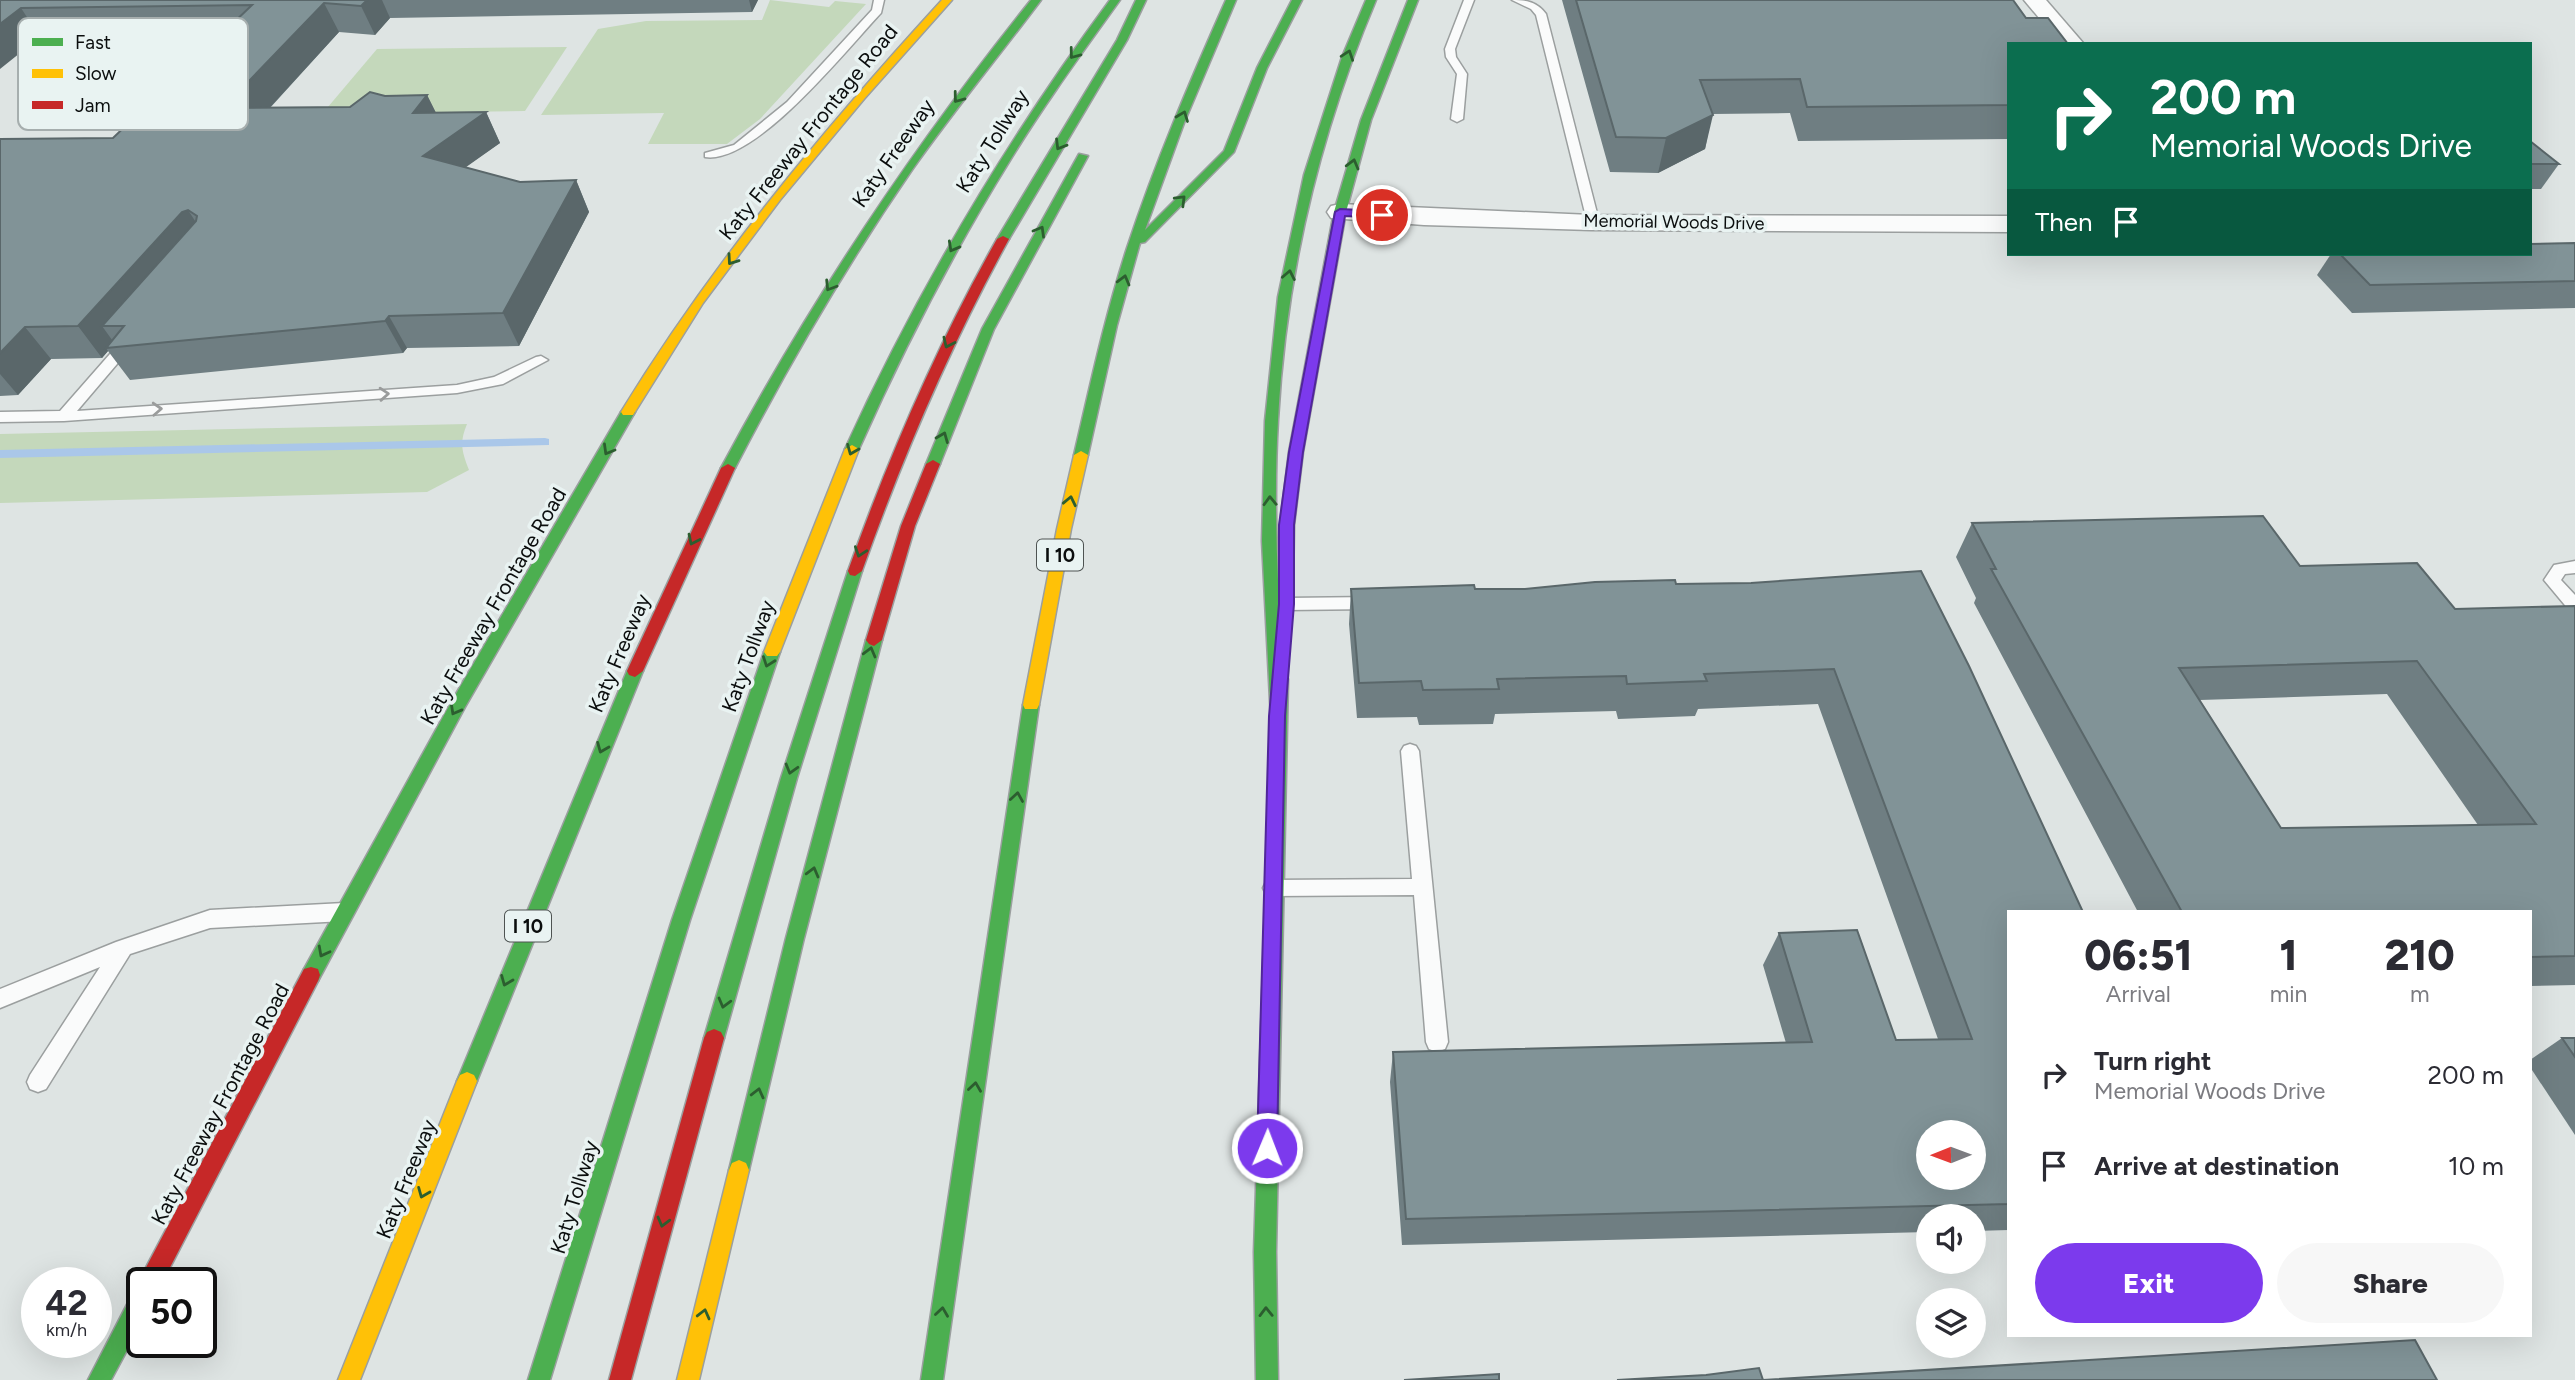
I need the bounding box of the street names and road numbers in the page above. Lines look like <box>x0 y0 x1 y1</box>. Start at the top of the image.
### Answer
street label: Katy Freeway Frontage Road <box>713 19 903 245</box>
street label: Katy Tollway <box>950 85 1034 197</box>
street label: Katy Freeway <box>846 94 940 212</box>
street label: Memorial Woods Drive <box>1583 209 1765 235</box>
street label: Katy Freeway Frontage Road <box>415 483 571 729</box>
road number: I 10 <box>1037 540 1083 570</box>
street label: Katy Freeway <box>583 590 655 716</box>
street label: Katy Tollway <box>716 597 780 715</box>
road number: I 10 <box>505 910 551 942</box>
street label: Katy Freeway Frontage Road <box>146 979 294 1229</box>
street label: Katy Freeway <box>371 1116 441 1242</box>
street label: Katy Tollway <box>545 1137 603 1257</box>

